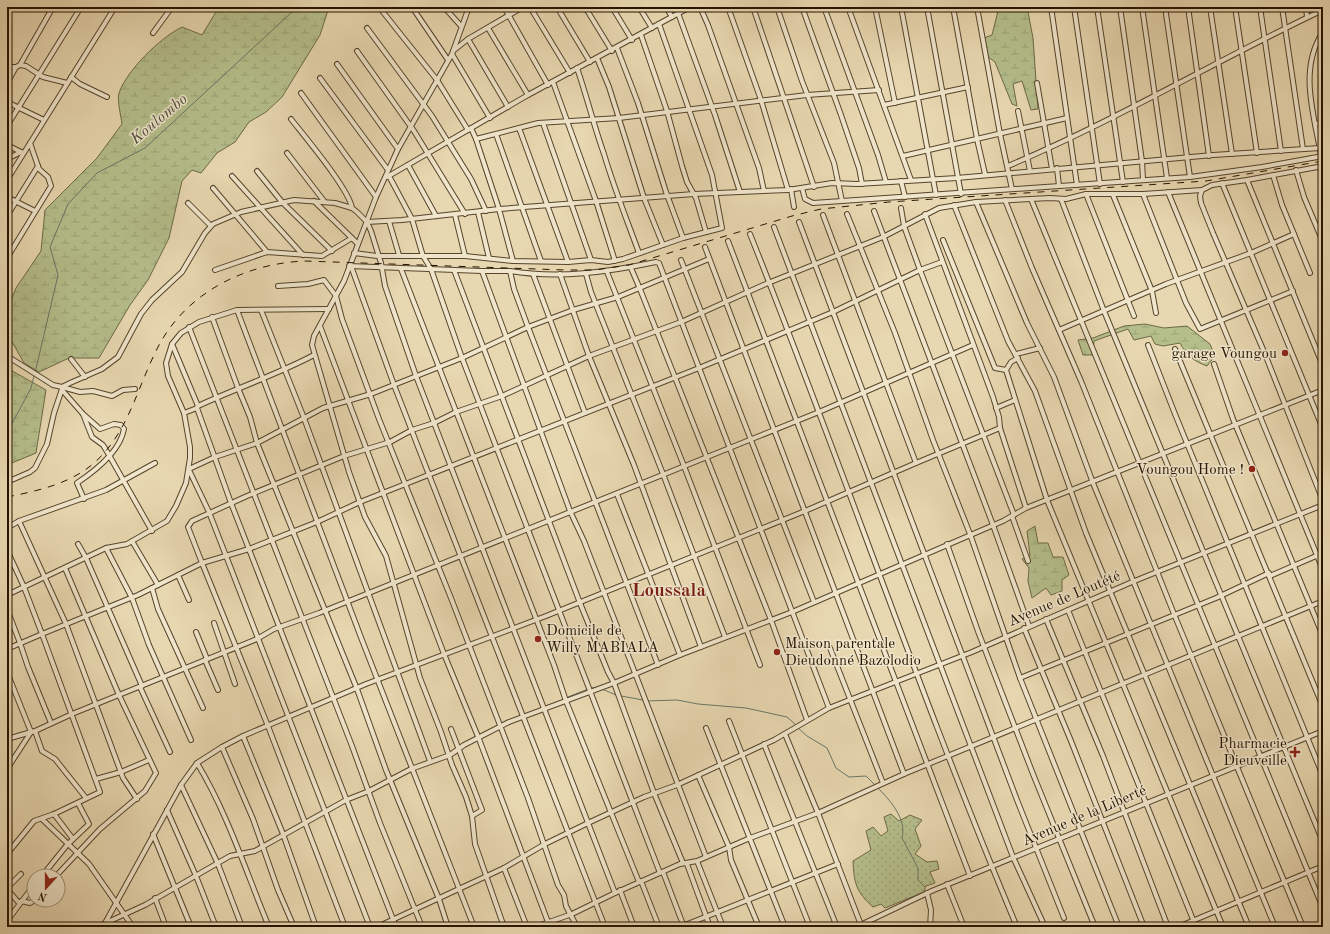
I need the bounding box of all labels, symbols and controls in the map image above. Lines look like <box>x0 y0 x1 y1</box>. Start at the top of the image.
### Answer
water label: Koulombo <box>127 91 191 148</box>
place label: garage Voungou <box>1171 347 1277 362</box>
marker: garage Voungou <box>1280 348 1290 358</box>
place label: Voungou Home ! <box>1136 463 1244 478</box>
marker: Voungou Home ! <box>1247 464 1257 474</box>
street label: Avenue de Loutété <box>1006 569 1123 630</box>
district label: Loussala <box>632 582 706 601</box>
place label: Domicile de Willy MABIALA <box>546 624 659 656</box>
marker: Domicile de Willy MABIALA <box>533 634 543 644</box>
place label: Maison parentale Dieudonné Bazolodio <box>785 637 921 669</box>
marker: Maison parentale Dieudonné Bazolodio <box>772 647 782 657</box>
place label: Pharmacie Dieuveille <box>1218 737 1287 769</box>
marker: Pharmacie Dieuveille <box>1290 747 1300 757</box>
street label: Avenue de la Liberté <box>1020 783 1149 849</box>
north arrow <box>26 868 66 908</box>
text: N <box>37 889 49 903</box>

